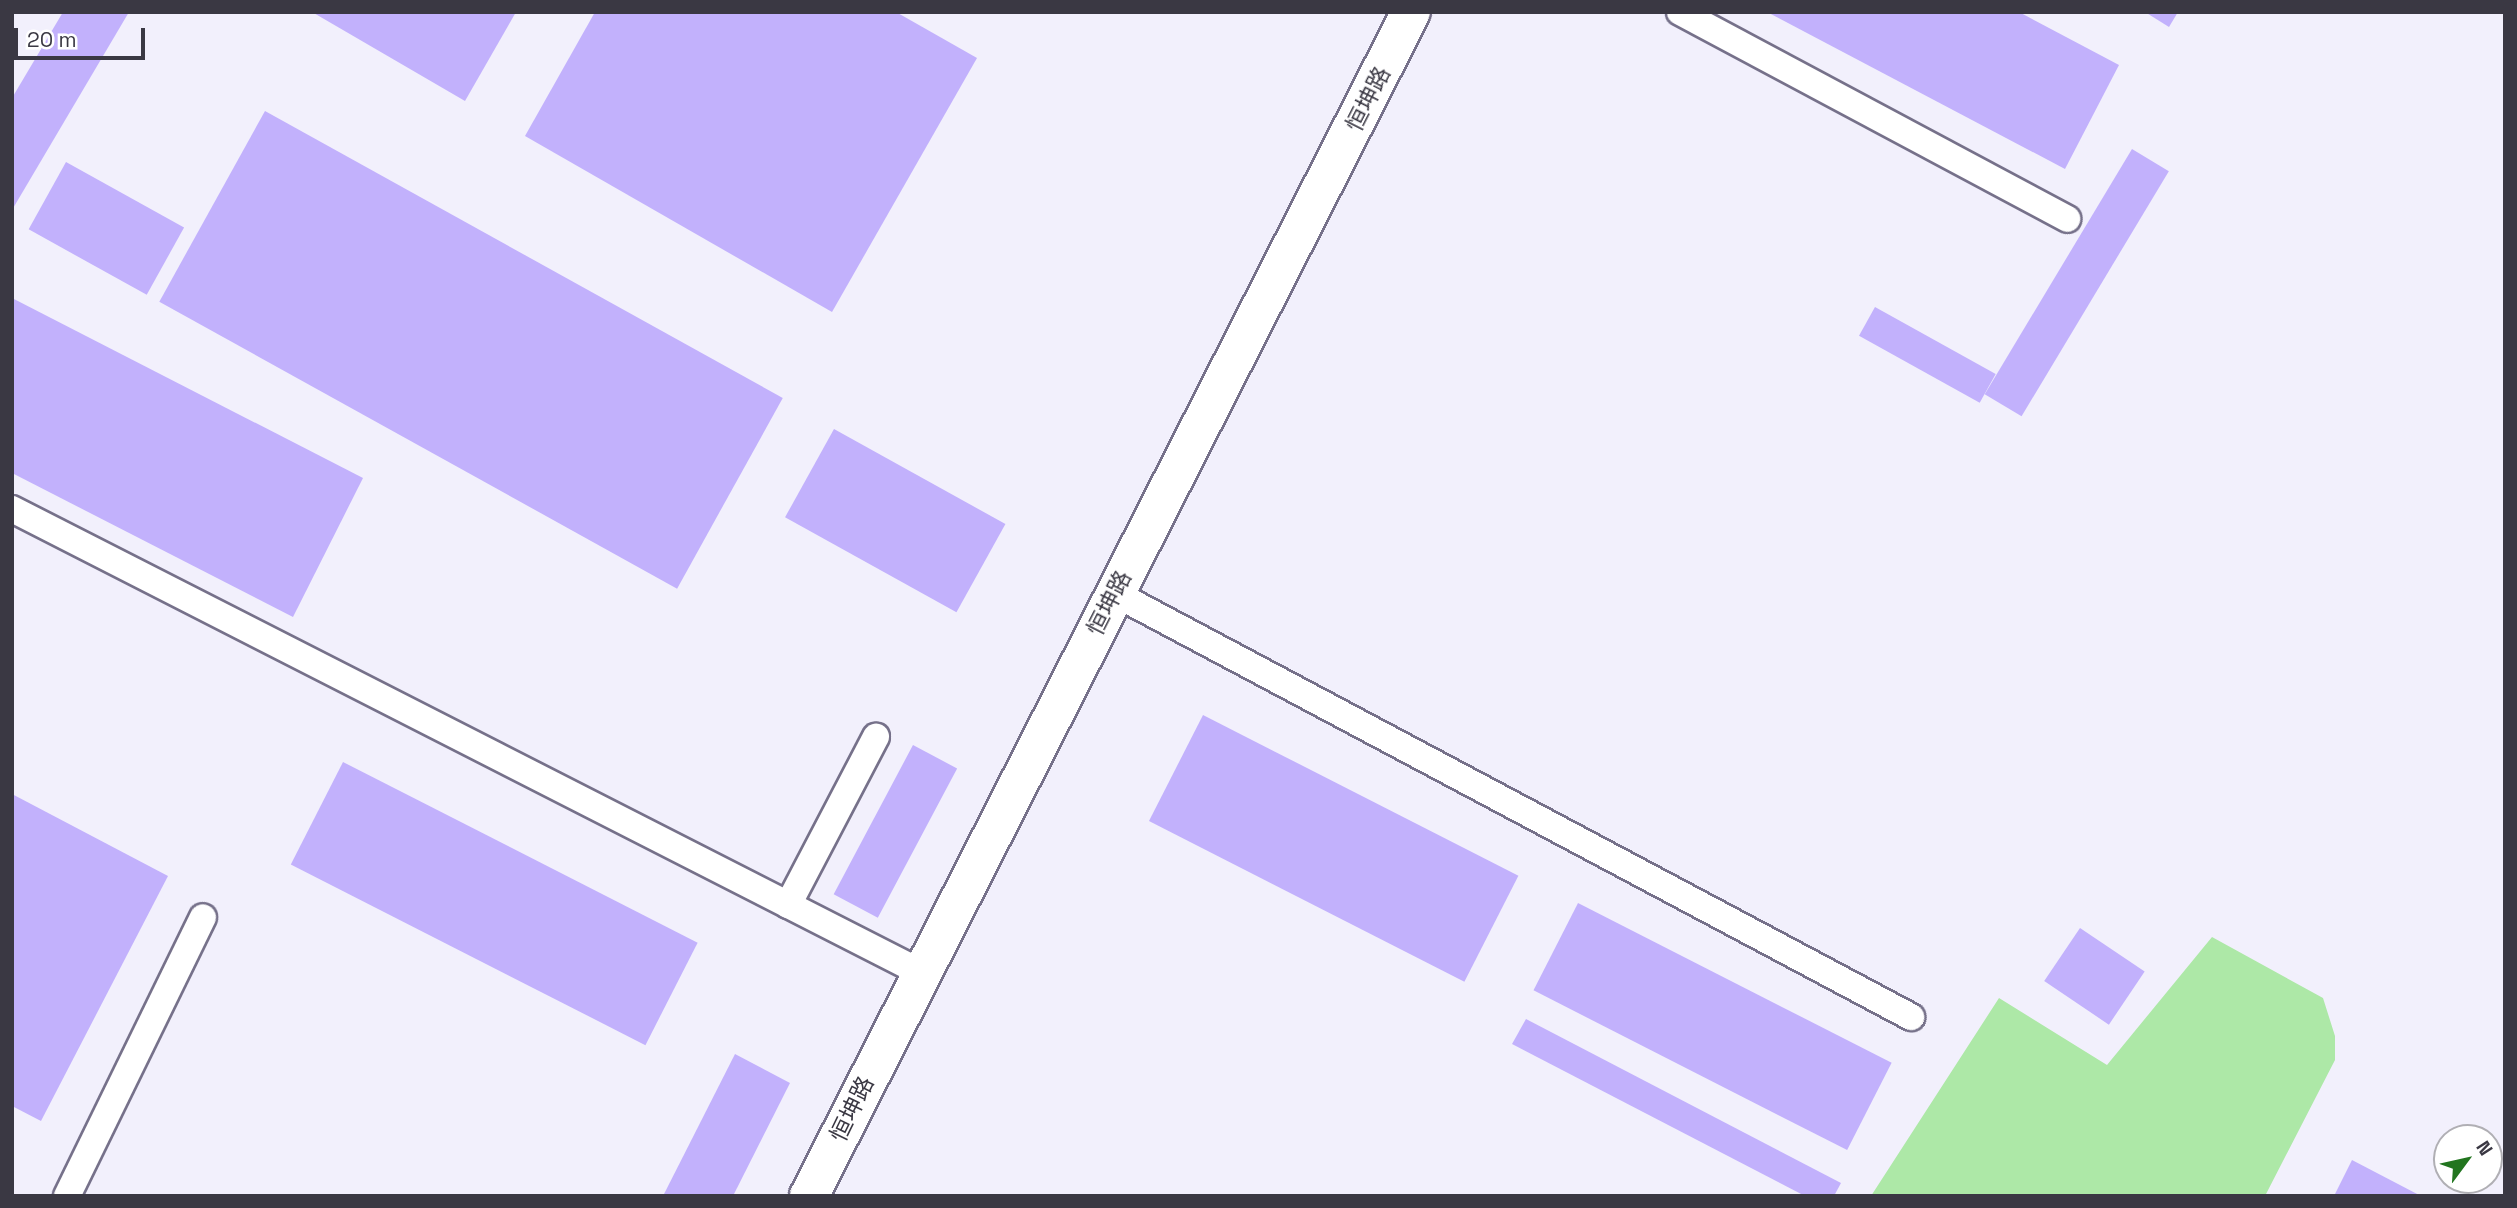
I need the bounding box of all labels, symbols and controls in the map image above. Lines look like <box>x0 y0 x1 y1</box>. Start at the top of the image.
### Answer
scale bar <box>18 14 149 58</box>
text: 20 m <box>27 26 77 53</box>
street label: 恒坤路 <box>1340 62 1396 136</box>
street label: 恒坤路 <box>1081 566 1137 640</box>
street label: 恒坤路 <box>824 1072 880 1146</box>
north arrow <box>2433 1124 2503 1194</box>
text: N <box>2470 1136 2498 1161</box>

